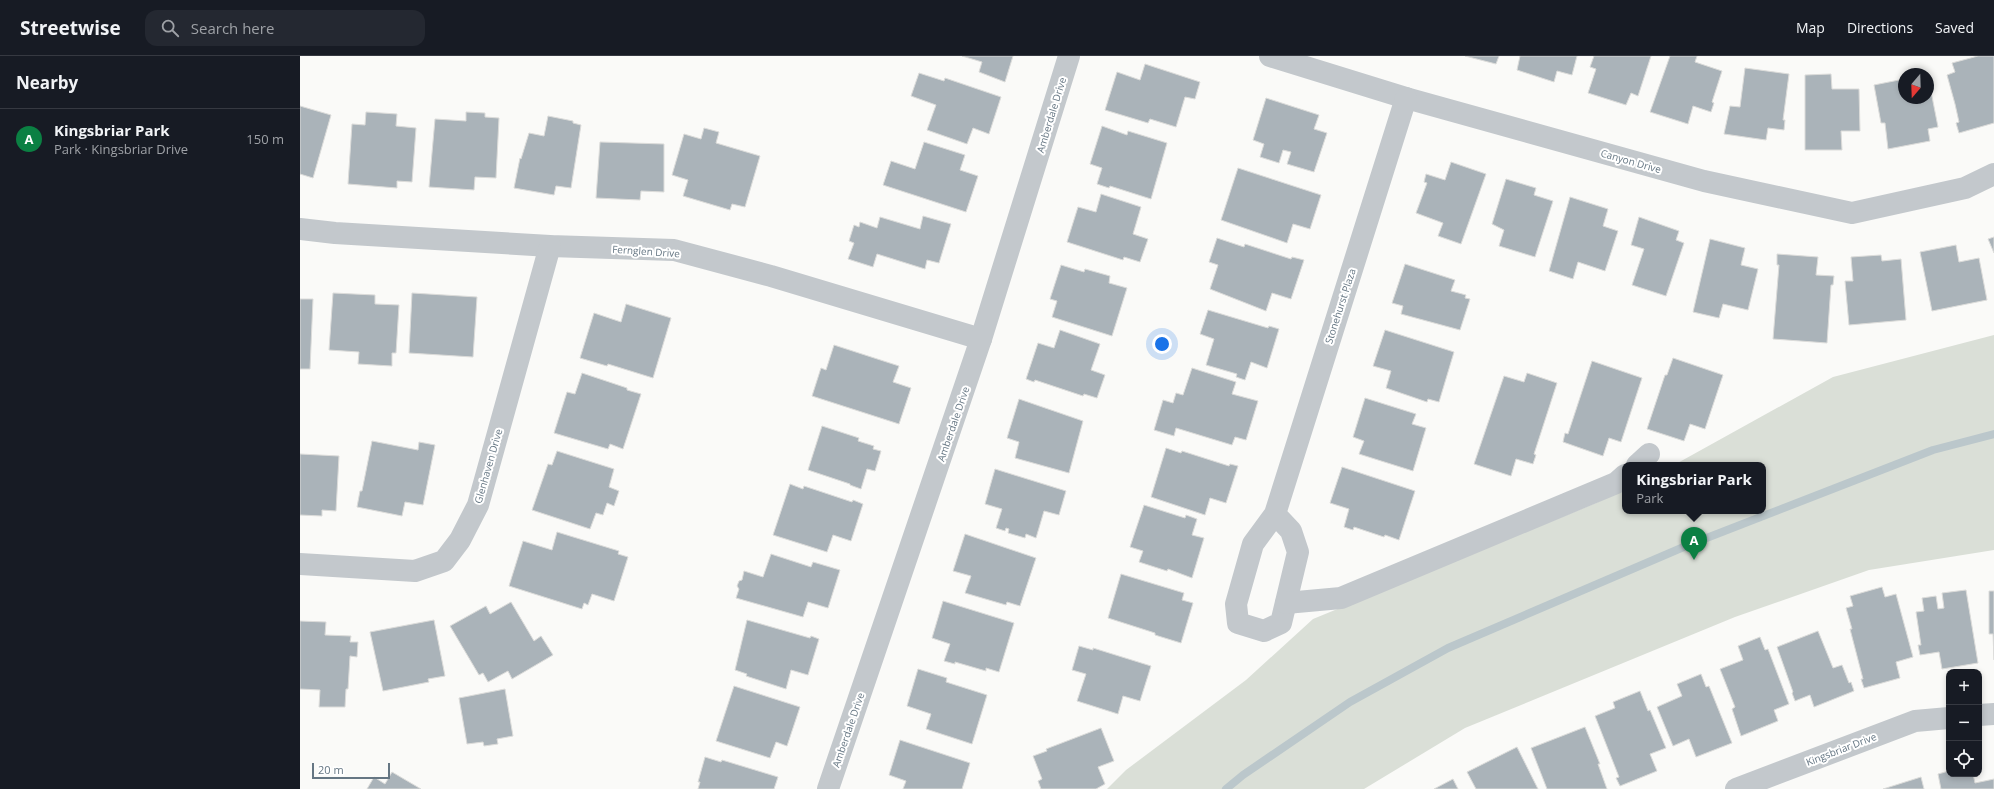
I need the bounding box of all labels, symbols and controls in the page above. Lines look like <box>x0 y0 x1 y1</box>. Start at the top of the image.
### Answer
search box <box>145 10 425 46</box>
text: Streetwise <box>20 15 121 41</box>
icon: search <box>159 17 181 39</box>
text: Search here <box>191 18 274 38</box>
text: Map <box>1796 18 1825 37</box>
text: Directions <box>1847 18 1913 37</box>
text: Saved <box>1935 18 1974 37</box>
north arrow <box>1898 68 1934 104</box>
text: Nearby <box>16 71 78 94</box>
street label: Amberdale Drive <box>1033 75 1069 154</box>
text: Kingsbriar Park <box>54 120 170 140</box>
text: A <box>25 130 33 148</box>
text: 150 m <box>246 130 284 148</box>
text: Park · Kingsbriar Drive <box>54 140 188 158</box>
street label: Canyon Drive <box>1599 146 1663 176</box>
street label: Fernglen Drive <box>612 242 681 260</box>
street label: Stonehurst Plaza <box>1321 267 1359 345</box>
your location <box>1152 334 1172 354</box>
street label: Amberdale Drive <box>934 384 972 463</box>
street label: Glenhaven Drive <box>471 427 505 505</box>
popup <box>1622 462 1766 514</box>
text: Kingsbriar Park <box>1636 469 1752 489</box>
text: Park <box>1636 489 1663 507</box>
pin: A <box>1681 527 1707 560</box>
map controls <box>1946 669 1982 777</box>
button: + <box>1946 669 1982 705</box>
street label: Amberdale Drive <box>829 690 867 769</box>
button: − <box>1946 705 1982 741</box>
street label: Kingsbriar Drive <box>1804 729 1879 769</box>
button: locate <box>1946 741 1982 777</box>
scale bar <box>312 761 390 780</box>
text: 20 m <box>318 762 344 777</box>

